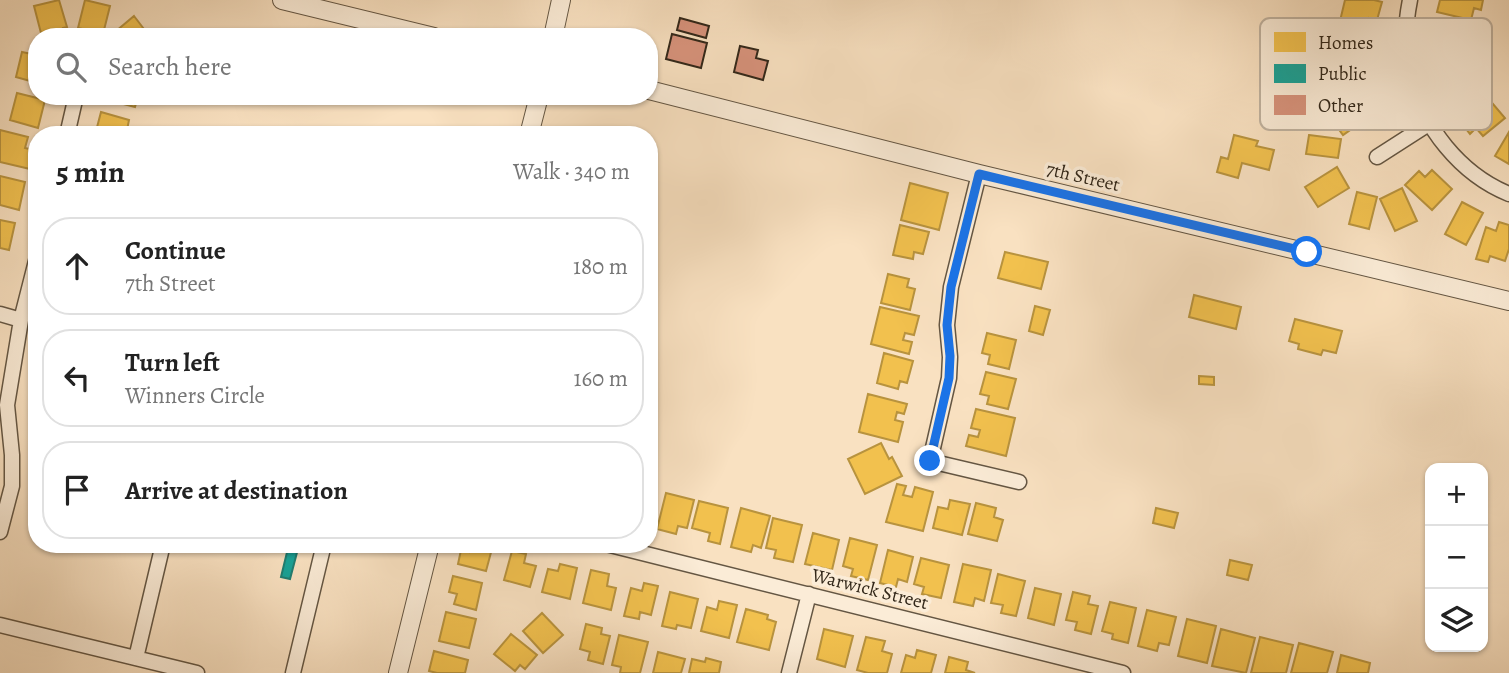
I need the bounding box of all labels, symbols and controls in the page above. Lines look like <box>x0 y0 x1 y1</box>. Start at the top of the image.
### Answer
legend <box>1260 18 1492 130</box>
search box <box>28 28 658 105</box>
text: Homes <box>1318 30 1373 56</box>
icon: search <box>52 48 90 86</box>
text: Search here <box>108 49 232 84</box>
text: Public <box>1318 61 1366 87</box>
text: Other <box>1318 93 1363 119</box>
text: 5 min <box>56 152 125 192</box>
text: Walk · 340 m <box>513 156 630 187</box>
street label: 7th Street <box>1044 156 1122 198</box>
text: Continue <box>125 233 226 268</box>
route start <box>1291 236 1322 267</box>
icon: ahead <box>58 247 96 285</box>
text: 180 m <box>573 251 628 282</box>
text: 7th Street <box>125 268 216 299</box>
text: Turn left <box>125 345 220 380</box>
icon: left <box>58 359 96 397</box>
text: 160 m <box>574 363 628 394</box>
text: Winners Circle <box>125 380 265 411</box>
route end <box>914 445 945 476</box>
map controls <box>1425 463 1488 652</box>
button: + <box>1425 463 1488 526</box>
icon: arrive <box>58 471 96 509</box>
text: Arrive at destination <box>125 473 348 508</box>
button: − <box>1425 526 1488 589</box>
street label: Warwick Street <box>808 562 931 616</box>
button: layers <box>1425 589 1488 652</box>

